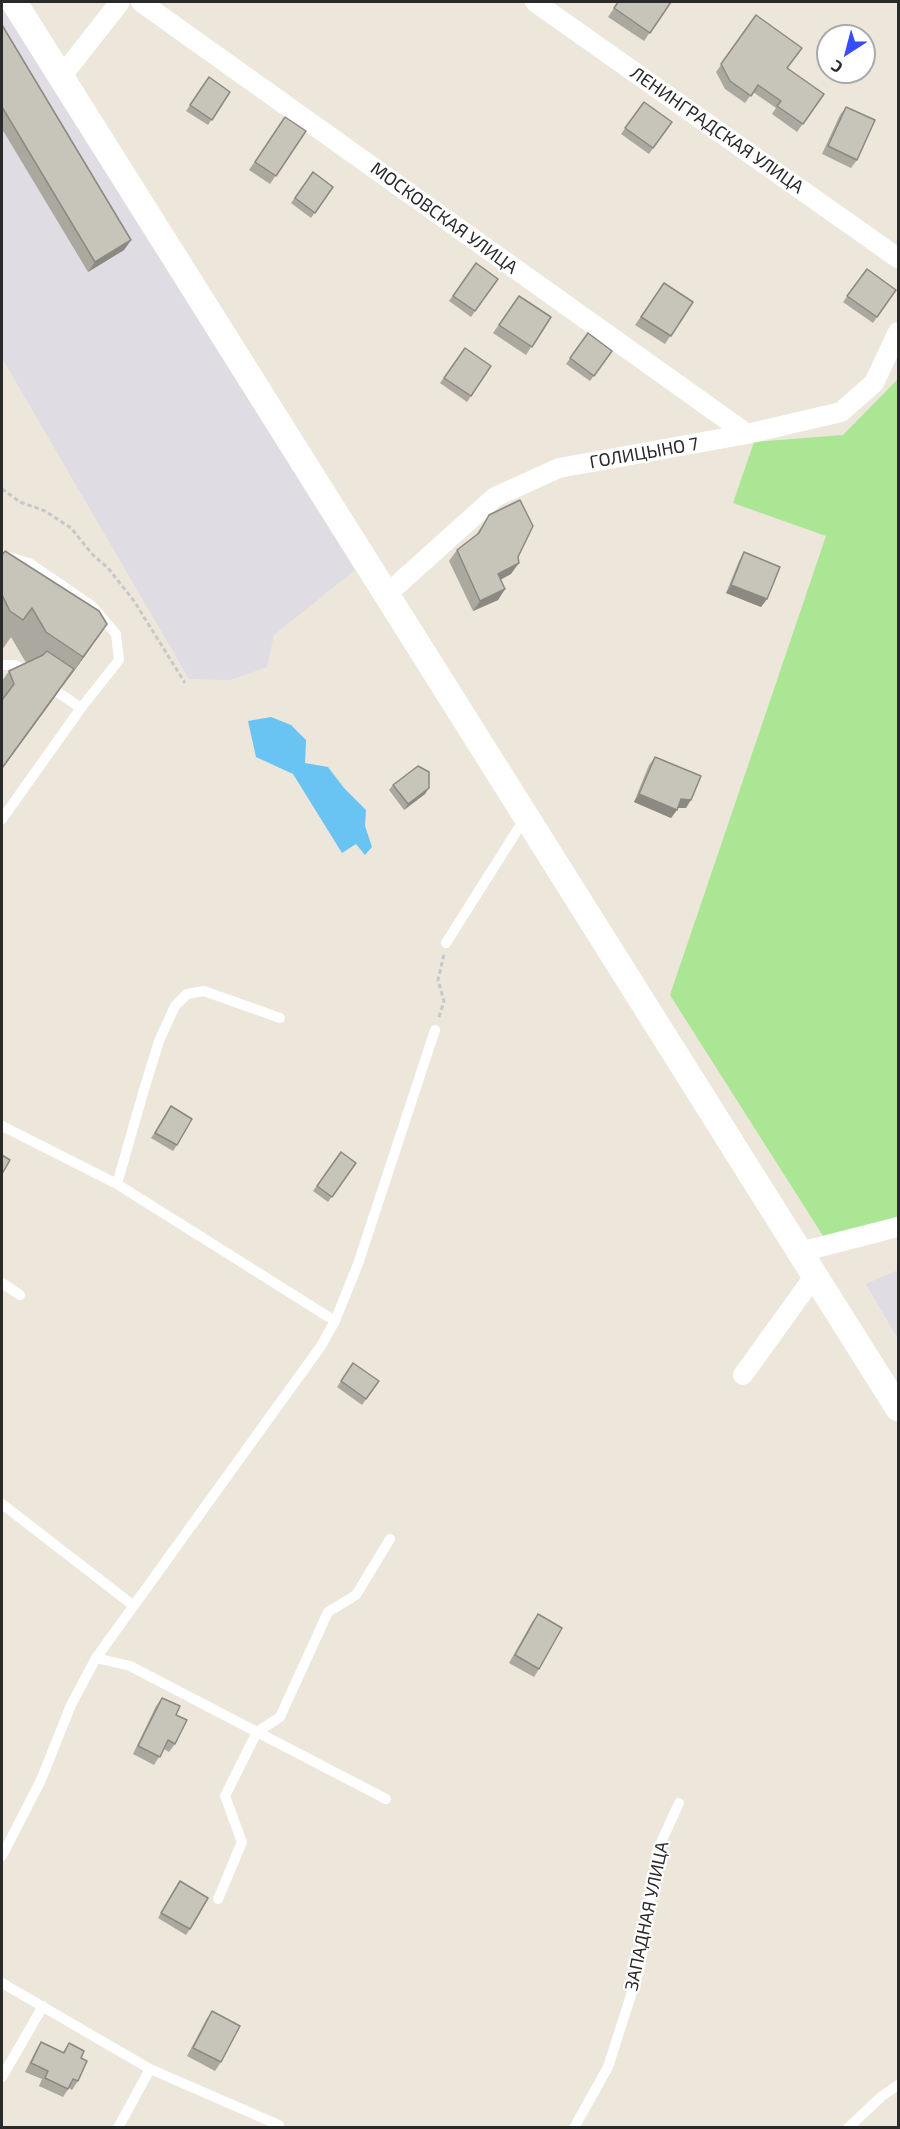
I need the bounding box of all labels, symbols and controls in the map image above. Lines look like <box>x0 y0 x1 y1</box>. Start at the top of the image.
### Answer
north arrow <box>816 24 876 84</box>
text: С <box>827 57 846 78</box>
street label: ЛЕНИНГРАДСКАЯ УЛИЦА <box>626 62 808 198</box>
street label: МОСКОВСКАЯ УЛИЦА <box>366 157 522 279</box>
street label: ГОЛИЦЫНО 7 <box>588 433 700 473</box>
street label: ЗАПАДНАЯ УЛИЦА <box>621 1839 673 1993</box>

